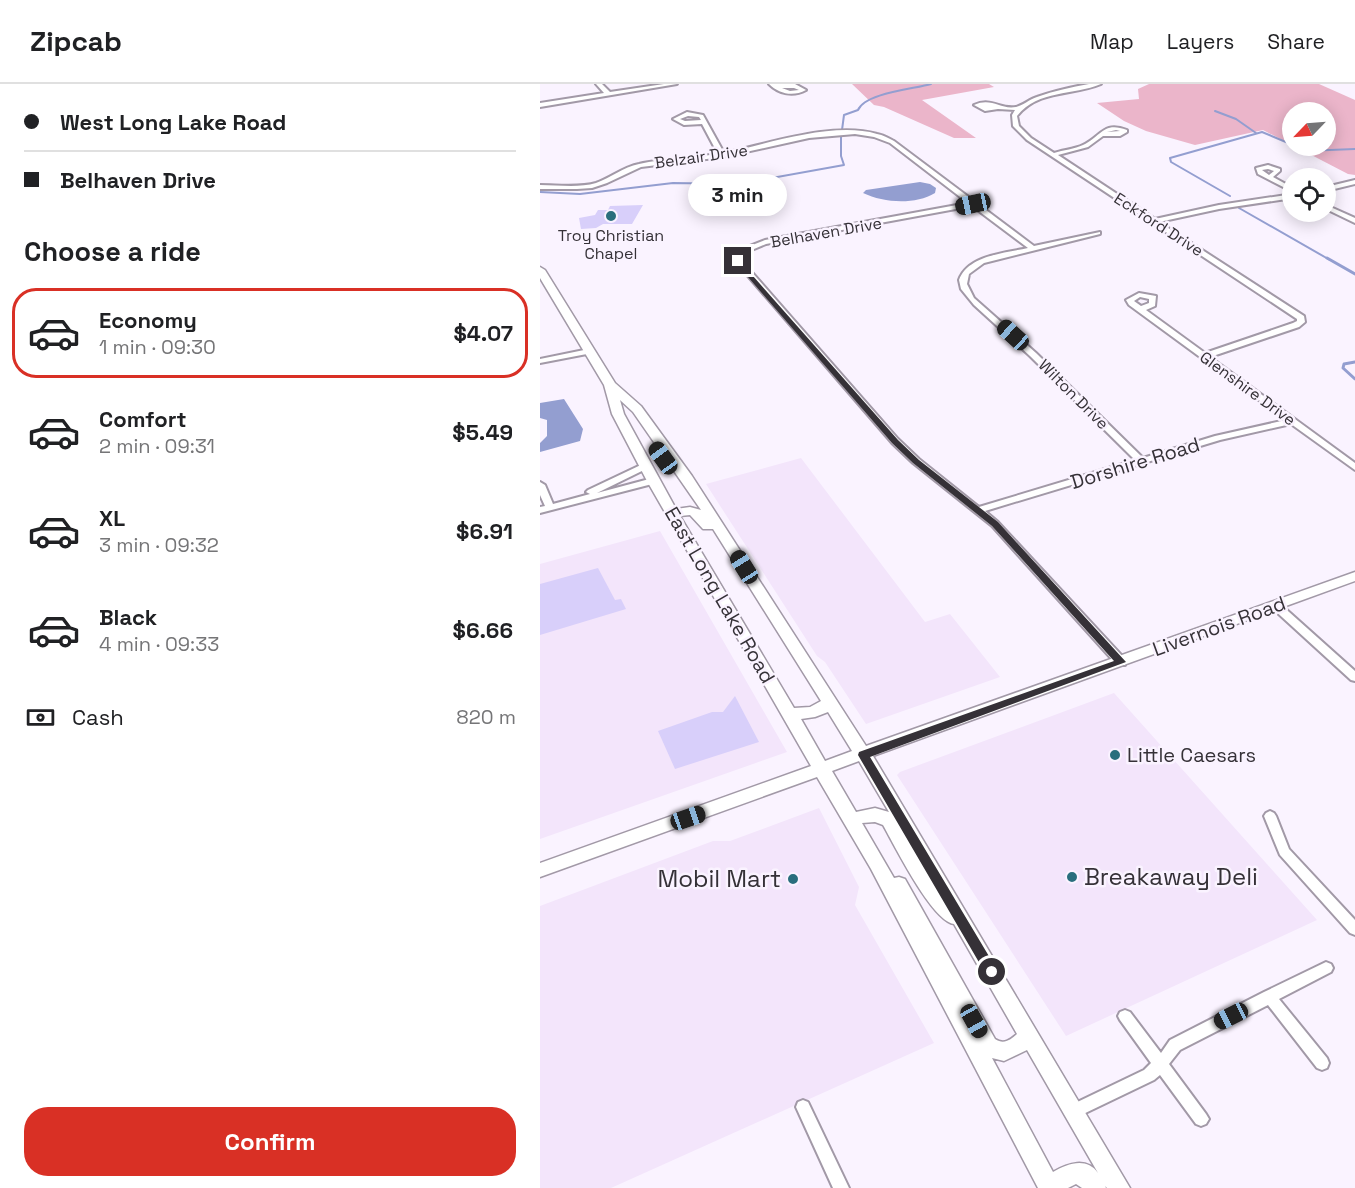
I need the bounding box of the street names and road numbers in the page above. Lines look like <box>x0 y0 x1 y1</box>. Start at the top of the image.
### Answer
street label: Belzair Drive <box>653 140 749 173</box>
street label: Eckford Drive <box>1110 188 1207 261</box>
street label: Belhaven Drive <box>769 212 883 253</box>
street label: Glenshire Drive <box>1196 347 1300 430</box>
street label: Wilton Drive <box>1034 355 1113 434</box>
street label: Dorshire Road <box>1067 431 1203 495</box>
street label: East Long Lake Road <box>659 502 781 688</box>
street label: Livernois Road <box>1149 590 1289 662</box>

